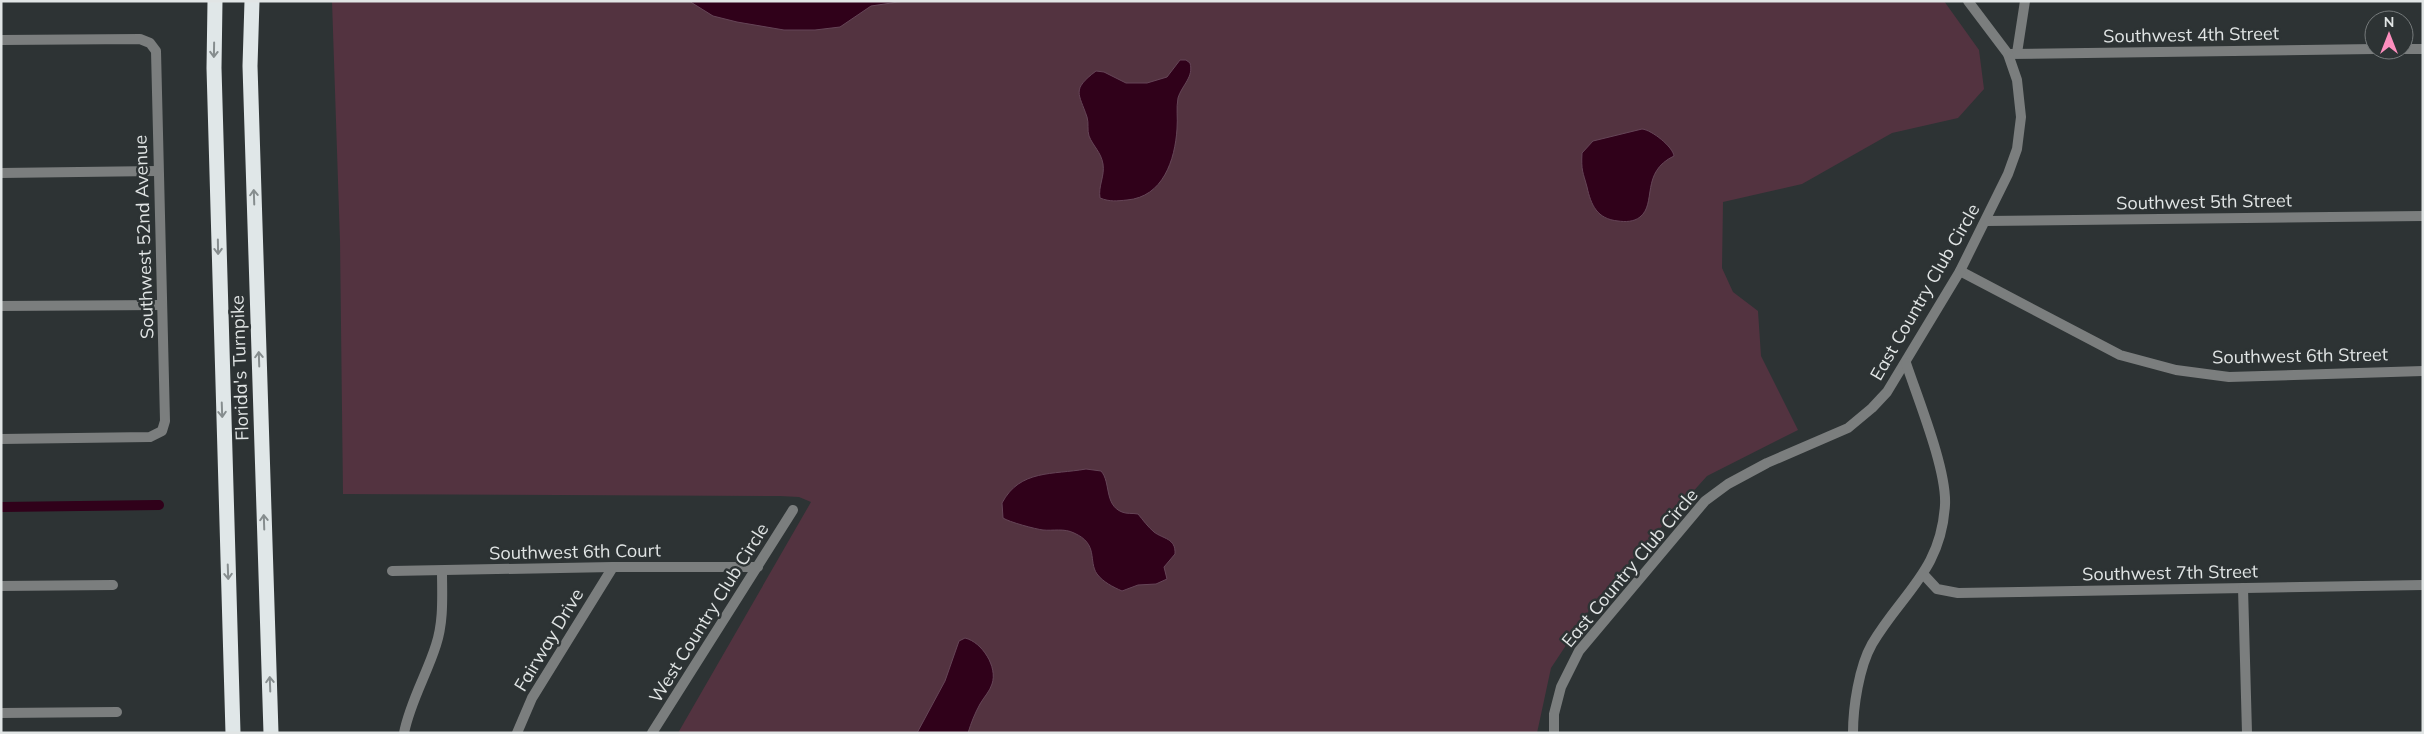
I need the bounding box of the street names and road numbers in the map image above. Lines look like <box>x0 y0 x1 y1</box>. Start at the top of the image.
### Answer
street label: Southwest 4th Street <box>2103 21 2279 48</box>
street label: Southwest 52nd Avenue <box>128 135 159 339</box>
street label: Southwest 5th Street <box>2116 188 2292 215</box>
street label: East Country Club Circle <box>1865 199 1985 384</box>
street label: Florida's Turnpike <box>225 295 254 441</box>
street label: Southwest 6th Street <box>2212 342 2388 369</box>
street label: East Country Club Circle <box>1556 484 1703 652</box>
street label: West Country Club Circle <box>644 519 773 707</box>
street label: Southwest 6th Court <box>489 539 661 564</box>
street label: Southwest 7th Street <box>2082 559 2258 586</box>
street label: Fairway Drive <box>509 584 588 695</box>

